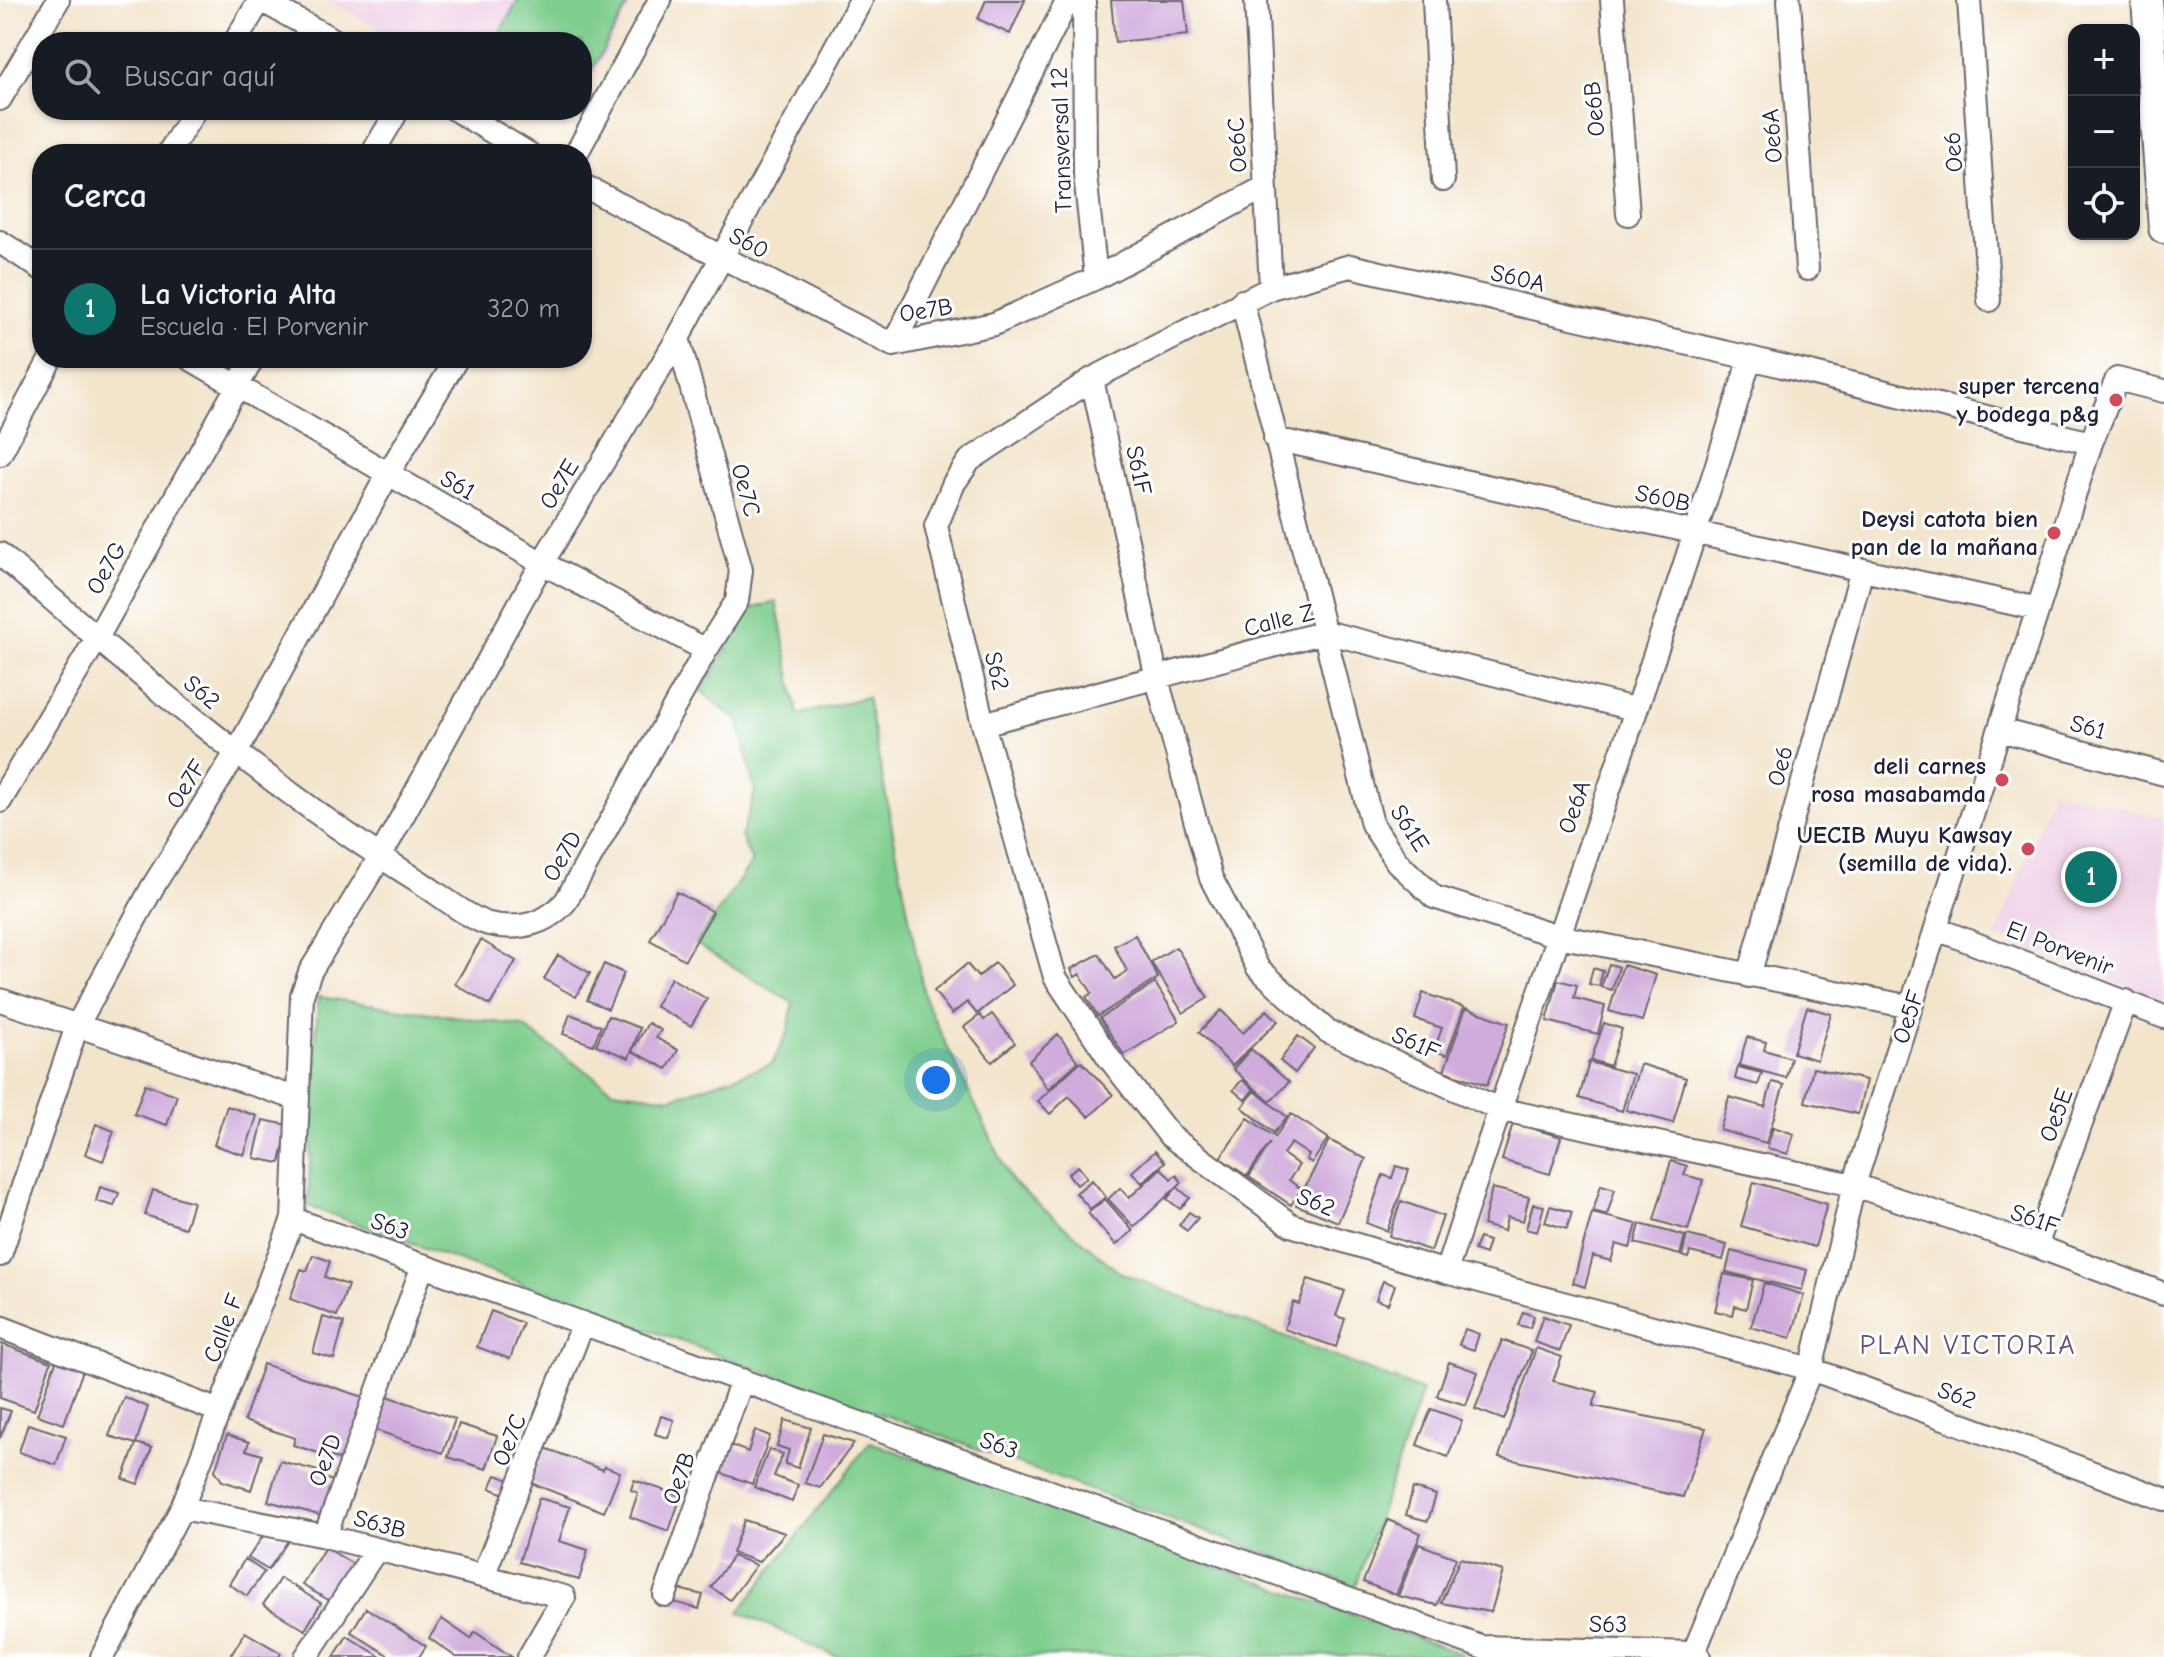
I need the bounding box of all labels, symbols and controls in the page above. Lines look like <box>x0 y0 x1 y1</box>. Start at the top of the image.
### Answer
map controls <box>2068 24 2140 240</box>
button: + <box>2068 24 2140 96</box>
search box <box>32 32 592 120</box>
icon: search <box>60 54 104 98</box>
text: Buscar aquí <box>124 59 275 94</box>
street label: Transversal 12 <box>1044 67 1078 213</box>
street label: Oe6B <box>1578 80 1610 138</box>
button: − <box>2068 96 2140 168</box>
street label: Oe6A <box>1756 108 1788 164</box>
street label: Oe6C <box>1222 117 1252 173</box>
street label: Oe6 <box>1938 131 1968 173</box>
button: locate <box>2068 168 2140 240</box>
text: Cerca <box>64 176 147 216</box>
street label: S60 <box>724 221 774 265</box>
street label: S60A <box>1488 258 1548 298</box>
text: La Victoria Alta <box>140 277 337 312</box>
street label: Oe7B <box>897 292 955 328</box>
text: 1 <box>85 294 95 324</box>
text: 320 m <box>487 294 560 324</box>
text: Escuela · El Porvenir <box>140 312 368 342</box>
place label: super tercena y bodega p&g <box>1957 372 2100 428</box>
marker: super tercena y bodega p&g <box>2107 391 2125 409</box>
street label: S61F <box>1120 443 1158 497</box>
street label: Oe7E <box>533 454 585 514</box>
street label: Oe7C <box>726 461 766 519</box>
street label: S61 <box>436 464 480 506</box>
street label: S60B <box>1633 479 1693 517</box>
place label: Deysi catota bien pan de la mañana <box>1851 505 2038 561</box>
marker: Deysi catota bien pan de la mañana <box>2045 524 2063 542</box>
street label: Oe7G <box>80 537 132 599</box>
street label: Calle Z <box>1241 598 1317 642</box>
street label: S62 <box>979 649 1015 693</box>
street label: S62 <box>178 669 226 715</box>
street label: S61 <box>2067 709 2109 745</box>
street label: Oe6 <box>1761 743 1799 789</box>
place label: deli carnes rosa masabamda <box>1811 752 1986 808</box>
street label: Oe7F <box>160 754 212 814</box>
marker: deli carnes rosa masabamda <box>1993 771 2011 789</box>
street label: Oe6A <box>1552 777 1596 837</box>
street label: S61E <box>1385 799 1435 857</box>
place label: UECIB Muyu Kawsay (semilla de vida). <box>1797 821 2012 877</box>
street label: Oe7D <box>536 826 588 886</box>
marker: UECIB Muyu Kawsay (semilla de vida). <box>2019 840 2037 858</box>
pin: 1 <box>2065 847 2117 907</box>
street label: El Porvenir <box>2003 915 2118 981</box>
street label: Oe5F <box>1886 987 1930 1047</box>
street label: S61F <box>1388 1020 1444 1066</box>
your location <box>916 1060 956 1100</box>
street label: Oe5E <box>2033 1084 2079 1146</box>
street label: S62 <box>1293 1182 1339 1222</box>
street label: S61F <box>2007 1198 2063 1240</box>
street label: S63 <box>367 1206 413 1246</box>
street label: Calle F <box>197 1289 249 1366</box>
district label: PLAN VICTORIA <box>1859 1329 2077 1361</box>
street label: S62 <box>1934 1375 1980 1415</box>
street label: Oe7C <box>486 1410 532 1470</box>
street label: S63 <box>976 1425 1022 1465</box>
street label: Oe7D <box>303 1430 347 1490</box>
street label: Oe7B <box>657 1448 701 1508</box>
street label: S63B <box>351 1504 409 1544</box>
street label: S63 <box>1589 1610 1627 1638</box>

